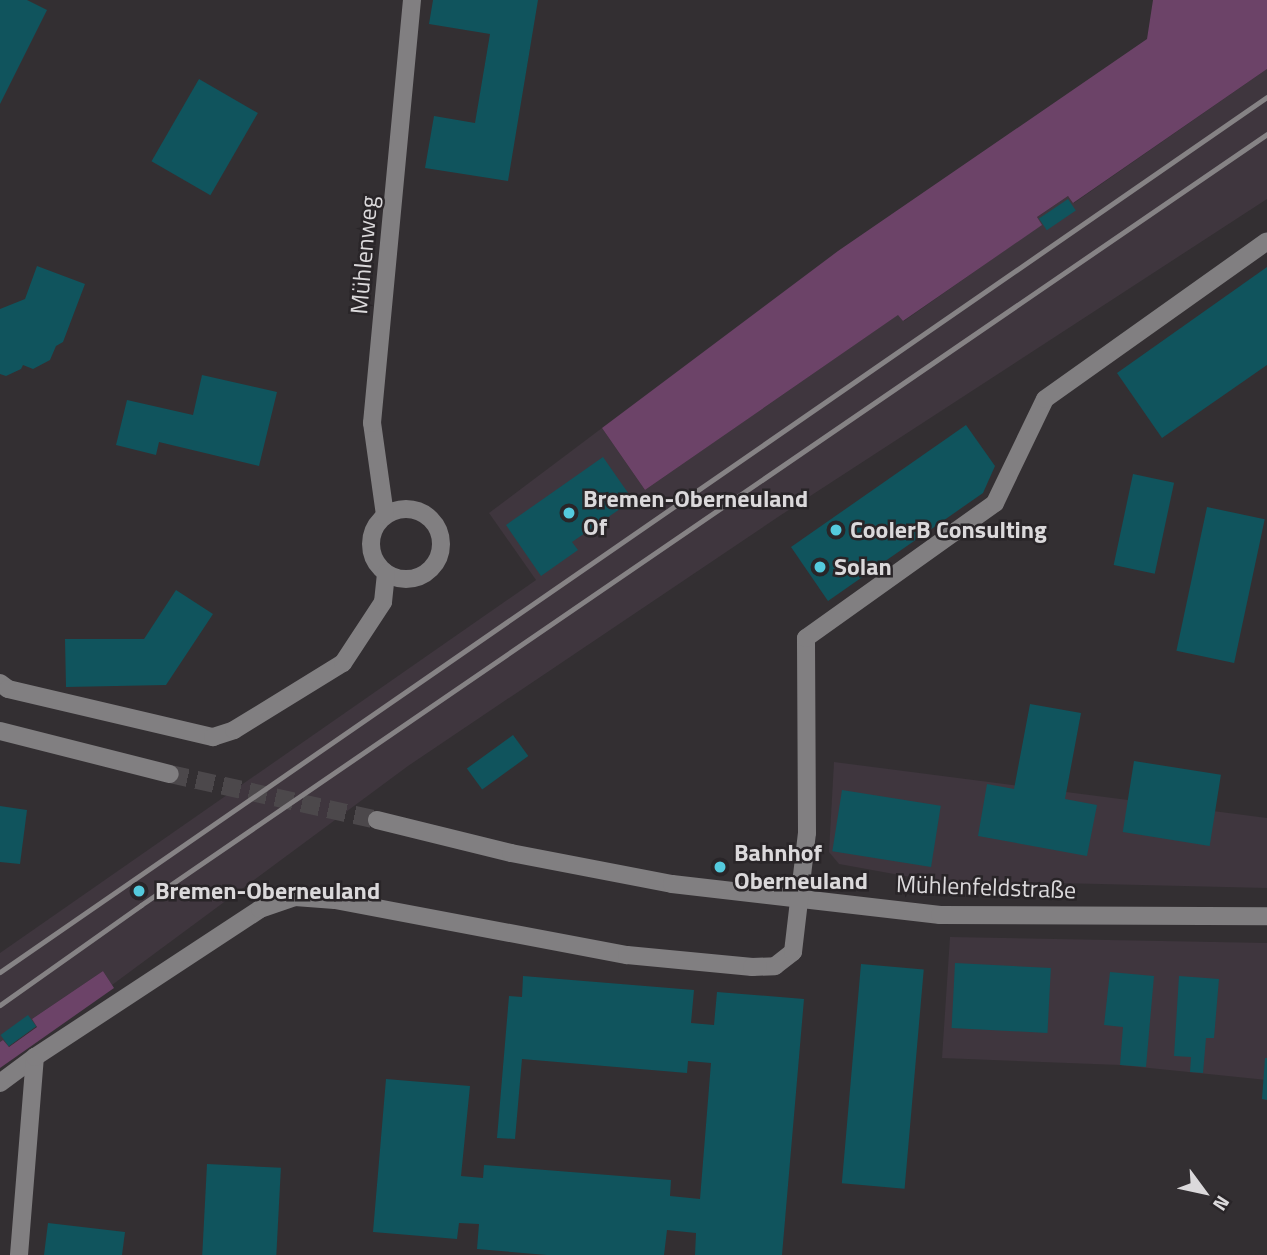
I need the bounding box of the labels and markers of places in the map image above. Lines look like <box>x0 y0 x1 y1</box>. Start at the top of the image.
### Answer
place label: Bremen-Oberneuland Of <box>583 485 808 541</box>
marker: Bremen-Oberneuland Of <box>561 505 577 521</box>
place label: CoolerB Consulting <box>850 516 1047 544</box>
marker: CoolerB Consulting <box>828 522 844 538</box>
place label: Solan <box>834 553 892 581</box>
marker: Solan <box>812 559 828 575</box>
place label: Bahnhof Oberneuland <box>734 839 868 895</box>
marker: Bahnhof Oberneuland <box>712 859 728 875</box>
place label: Bremen-Oberneuland <box>155 877 380 905</box>
marker: Bremen-Oberneuland <box>129 881 149 901</box>

